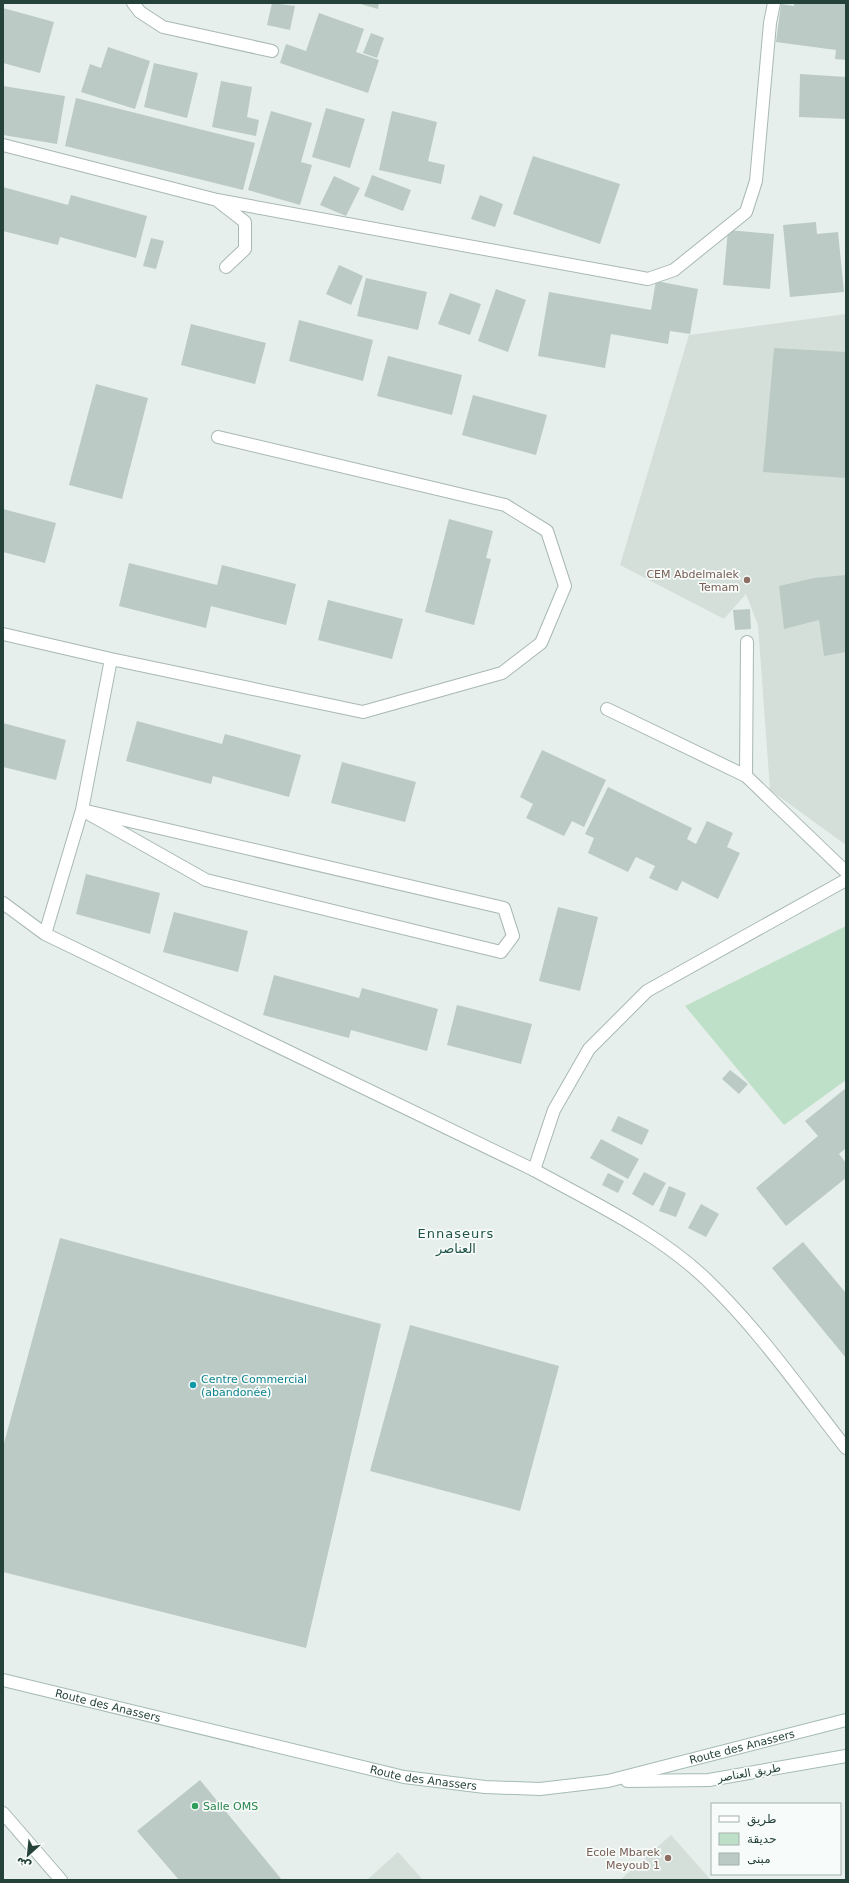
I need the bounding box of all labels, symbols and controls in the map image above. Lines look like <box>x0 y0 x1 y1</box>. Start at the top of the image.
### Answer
place label: CEM Abdelmalek Temam <box>646 568 740 594</box>
marker: CEM Abdelmalek Temam <box>742 575 752 585</box>
district label: Ennaseurs العناصر <box>418 1226 494 1257</box>
place label: Centre Commercial (abandonée) <box>201 1373 307 1399</box>
marker: Centre Commercial (abandonée) <box>188 1380 198 1390</box>
street label: Route des Anassers <box>54 1686 162 1725</box>
street label: Route des Anassers <box>688 1727 796 1766</box>
street label: طريق العناصر <box>715 1761 782 1786</box>
street label: Route des Anassers <box>369 1763 478 1792</box>
place label: Salle OMS <box>203 1800 258 1813</box>
marker: Salle OMS <box>190 1801 200 1811</box>
legend <box>711 1803 841 1875</box>
text: طريق <box>747 1812 777 1827</box>
text: حديقة <box>747 1832 777 1846</box>
north arrow <box>8 1835 48 1875</box>
place label: Ecole Mbarek Meyoub 1 <box>586 1846 661 1872</box>
text: مبنى <box>747 1852 771 1866</box>
marker: Ecole Mbarek Meyoub 1 <box>663 1853 673 1863</box>
text: ش <box>14 1854 33 1873</box>

